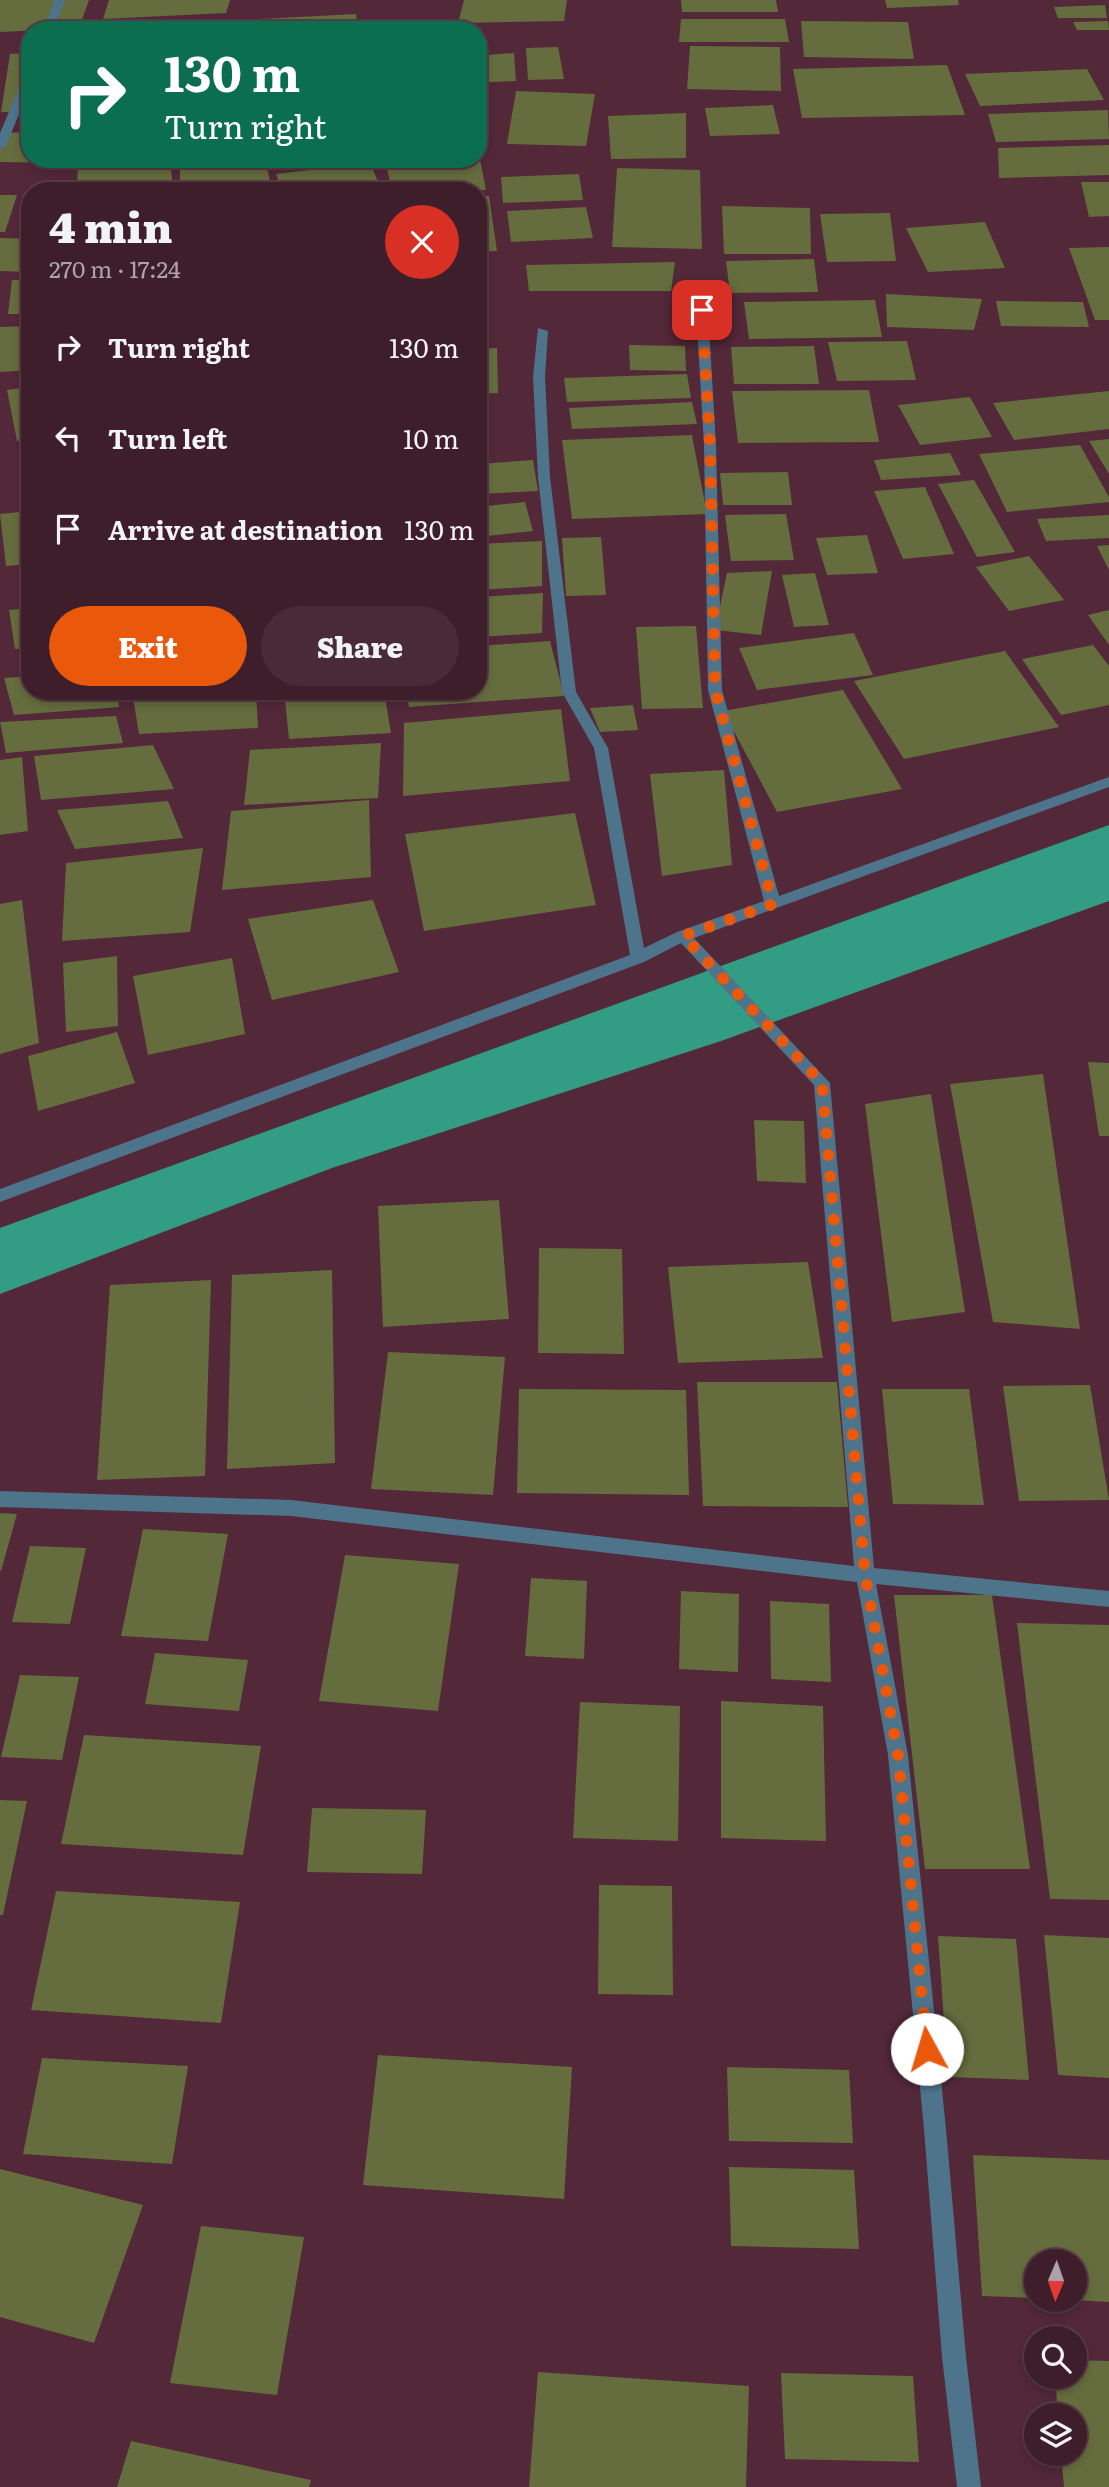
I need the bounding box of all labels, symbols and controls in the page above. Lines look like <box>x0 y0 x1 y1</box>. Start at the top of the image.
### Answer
text: 130 m <box>164 34 300 107</box>
icon: right <box>49 49 140 140</box>
text: Turn right <box>164 101 326 149</box>
text: 4 min <box>49 194 173 256</box>
button: close <box>385 205 459 279</box>
text: 270 m · 17:24 <box>49 251 181 285</box>
pin <box>672 280 732 340</box>
icon: arrive <box>683 291 721 329</box>
text: Turn right <box>108 327 250 366</box>
text: 130 m <box>389 327 459 366</box>
icon: right <box>49 328 87 366</box>
text: Turn left <box>108 418 227 457</box>
text: 10 m <box>403 418 459 457</box>
icon: left <box>49 419 87 457</box>
text: Arrive at destination <box>108 509 383 548</box>
text: 130 m <box>404 509 474 548</box>
icon: arrive <box>49 510 87 548</box>
button: Exit <box>49 606 247 686</box>
button: Share <box>261 606 459 686</box>
position arrow <box>890 2012 964 2086</box>
north arrow <box>1024 2249 1087 2312</box>
map controls <box>1024 2249 1087 2466</box>
button: search <box>1024 2326 1087 2389</box>
button: layers <box>1024 2403 1087 2466</box>

